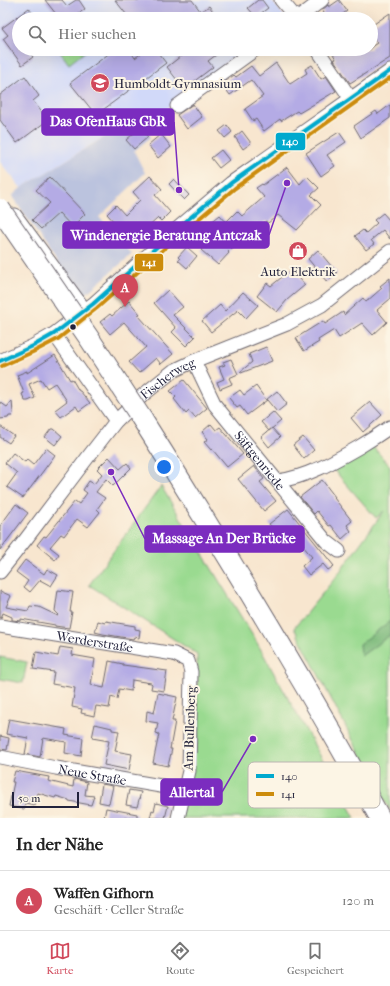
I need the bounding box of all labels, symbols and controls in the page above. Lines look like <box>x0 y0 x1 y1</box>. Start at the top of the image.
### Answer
search box <box>12 12 378 56</box>
icon: search <box>26 23 48 45</box>
text: Hier suchen <box>58 25 136 43</box>
school or university icon: Humboldt-Gymnasium <box>89 72 111 94</box>
place label: Humboldt-Gymnasium <box>114 76 241 91</box>
callout: Das OfenHaus GbR <box>42 109 174 135</box>
text: Das OfenHaus GbR <box>50 113 167 130</box>
line badge: 140 <box>275 132 306 151</box>
text: 140 <box>282 135 298 148</box>
callout: Windenergie Beratung Antczak <box>63 222 269 248</box>
text: Windenergie Beratung Antczak <box>70 227 262 244</box>
shop icon: Auto Elektrik <box>287 240 309 262</box>
line badge: 141 <box>134 253 164 272</box>
text: 141 <box>142 256 156 269</box>
place label: Auto Elektrik <box>260 264 336 279</box>
pin: A <box>112 274 138 307</box>
unlabelled marker <box>68 322 78 332</box>
street label: Fischerweg <box>137 354 199 402</box>
street label: Säftgenriede <box>231 428 289 494</box>
your location <box>154 457 174 477</box>
callout: Massage An Der Brücke <box>145 526 304 552</box>
text: Massage An Der Brücke <box>151 530 296 547</box>
street label: Werderstraße <box>54 628 135 655</box>
street label: Am Bullenberg <box>180 684 199 772</box>
street label: Neue Straße <box>57 762 128 788</box>
legend <box>248 762 380 808</box>
text: 140 <box>281 770 298 783</box>
callout: Allertal <box>161 779 222 805</box>
text: Allertal <box>168 784 215 801</box>
text: 141 <box>281 788 295 801</box>
scale bar <box>12 790 79 809</box>
text: 50 m <box>18 792 40 805</box>
text: In der Nähe <box>16 834 103 854</box>
text: Waffen Gifhorn <box>54 884 154 902</box>
text: A <box>25 893 33 908</box>
text: 120 m <box>342 893 374 908</box>
text: Geschäft · Celler Straße <box>54 902 184 917</box>
tab: Karte <box>46 940 73 977</box>
tab: Route <box>166 940 195 977</box>
tab: Gespeichert <box>287 940 344 977</box>

